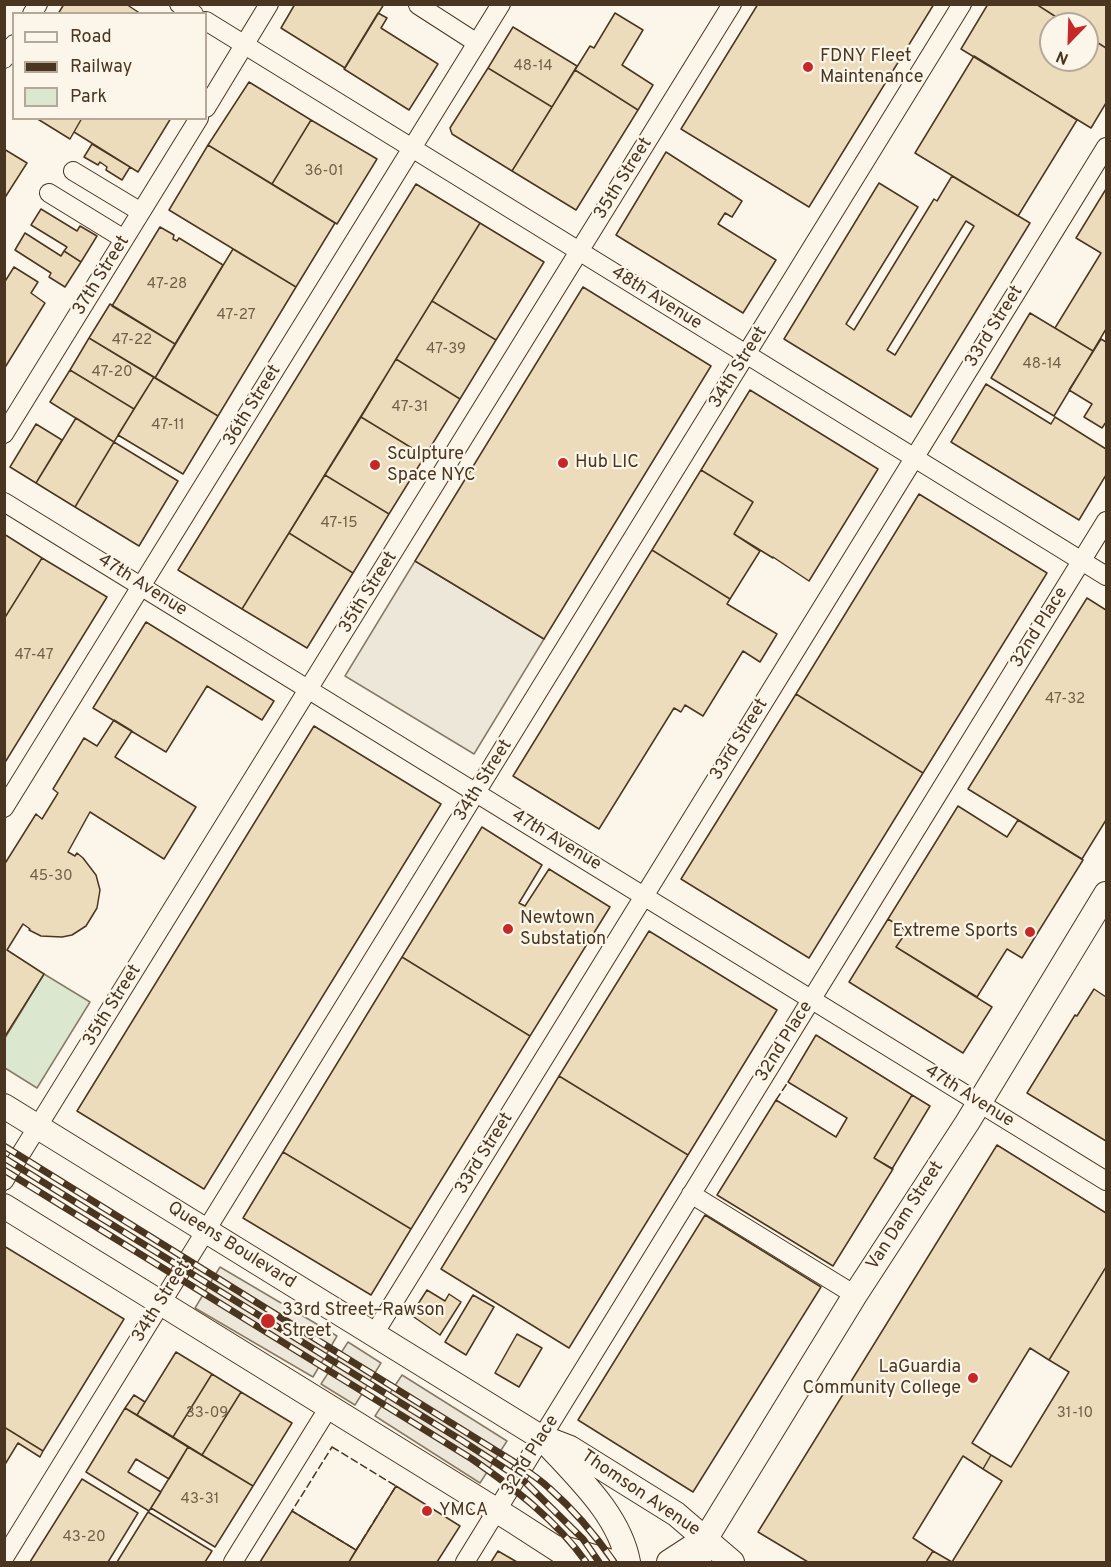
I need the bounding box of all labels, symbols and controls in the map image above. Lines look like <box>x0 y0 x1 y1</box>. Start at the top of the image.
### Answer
legend <box>12 12 207 120</box>
north arrow <box>1039 12 1099 72</box>
text: Road <box>70 26 112 49</box>
text: N <box>1054 45 1072 68</box>
place label: FDNY Fleet Maintenance <box>820 46 923 88</box>
text: Railway <box>70 56 132 79</box>
house number: 48-14 <box>514 58 552 76</box>
marker: FDNY Fleet Maintenance <box>801 60 815 74</box>
text: Park <box>70 86 107 109</box>
street label: 35th Street <box>590 134 658 224</box>
house number: 36-01 <box>304 163 344 181</box>
street label: 37th Street <box>69 232 135 320</box>
street label: 48th Avenue <box>607 263 705 335</box>
house number: 47-28 <box>147 276 187 294</box>
street label: 33rd Street <box>961 282 1029 372</box>
house number: 47-27 <box>216 307 256 325</box>
street label: 34th Street <box>705 323 773 413</box>
house number: 47-22 <box>112 332 152 350</box>
house number: 47-39 <box>426 341 466 359</box>
house number: 48-14 <box>1023 356 1061 374</box>
street label: 36th Street <box>219 361 287 451</box>
house number: 47-20 <box>91 364 133 382</box>
house number: 47-31 <box>392 399 428 417</box>
house number: 47-11 <box>151 417 185 435</box>
place label: Sculpture Space NYC <box>387 444 476 486</box>
place label: Hub LIC <box>575 452 639 474</box>
marker: Hub LIC <box>556 456 570 470</box>
marker: Sculpture Space NYC <box>368 458 382 472</box>
house number: 47-15 <box>320 515 358 533</box>
street label: 35th Street <box>335 548 403 638</box>
street label: 47th Avenue <box>94 550 190 622</box>
street label: 32nd Place <box>1007 584 1073 672</box>
house number: 47-47 <box>14 647 54 665</box>
house number: 47-32 <box>1045 691 1085 709</box>
street label: 33rd Street <box>706 695 774 785</box>
street label: 34th Street <box>450 736 518 826</box>
street label: 47th Avenue <box>507 806 605 876</box>
house number: 45-30 <box>29 868 73 886</box>
place label: Newtown Substation <box>520 908 606 950</box>
place label: Extreme Sports <box>893 921 1018 943</box>
marker: Newtown Substation <box>501 922 515 936</box>
marker: Extreme Sports <box>1023 925 1037 939</box>
street label: 35th Street <box>79 961 147 1051</box>
street label: 32nd Place <box>752 998 818 1086</box>
street label: 47th Avenue <box>921 1061 1017 1133</box>
street label: 33rd Street <box>451 1109 519 1199</box>
street label: Van Dam Street <box>863 1158 949 1274</box>
street label: Queens Boulevard <box>163 1198 299 1294</box>
street label: 34th Street <box>128 1257 196 1347</box>
place label: 33rd Street–Rawson Street <box>282 1300 445 1342</box>
marker: 33rd Street–Rawson Street <box>259 1312 277 1330</box>
place label: LaGuardia Community College <box>802 1357 961 1400</box>
marker: LaGuardia Community College <box>966 1371 980 1385</box>
house number: 33-09 <box>186 1405 228 1423</box>
house number: 31-10 <box>1057 1405 1093 1423</box>
street label: 32nd Place <box>498 1412 564 1500</box>
street label: Thomson Avenue <box>576 1446 704 1542</box>
house number: 43-31 <box>181 1491 219 1509</box>
place label: YMCA <box>439 1500 488 1522</box>
marker: YMCA <box>420 1504 434 1518</box>
house number: 43-20 <box>62 1529 106 1547</box>

